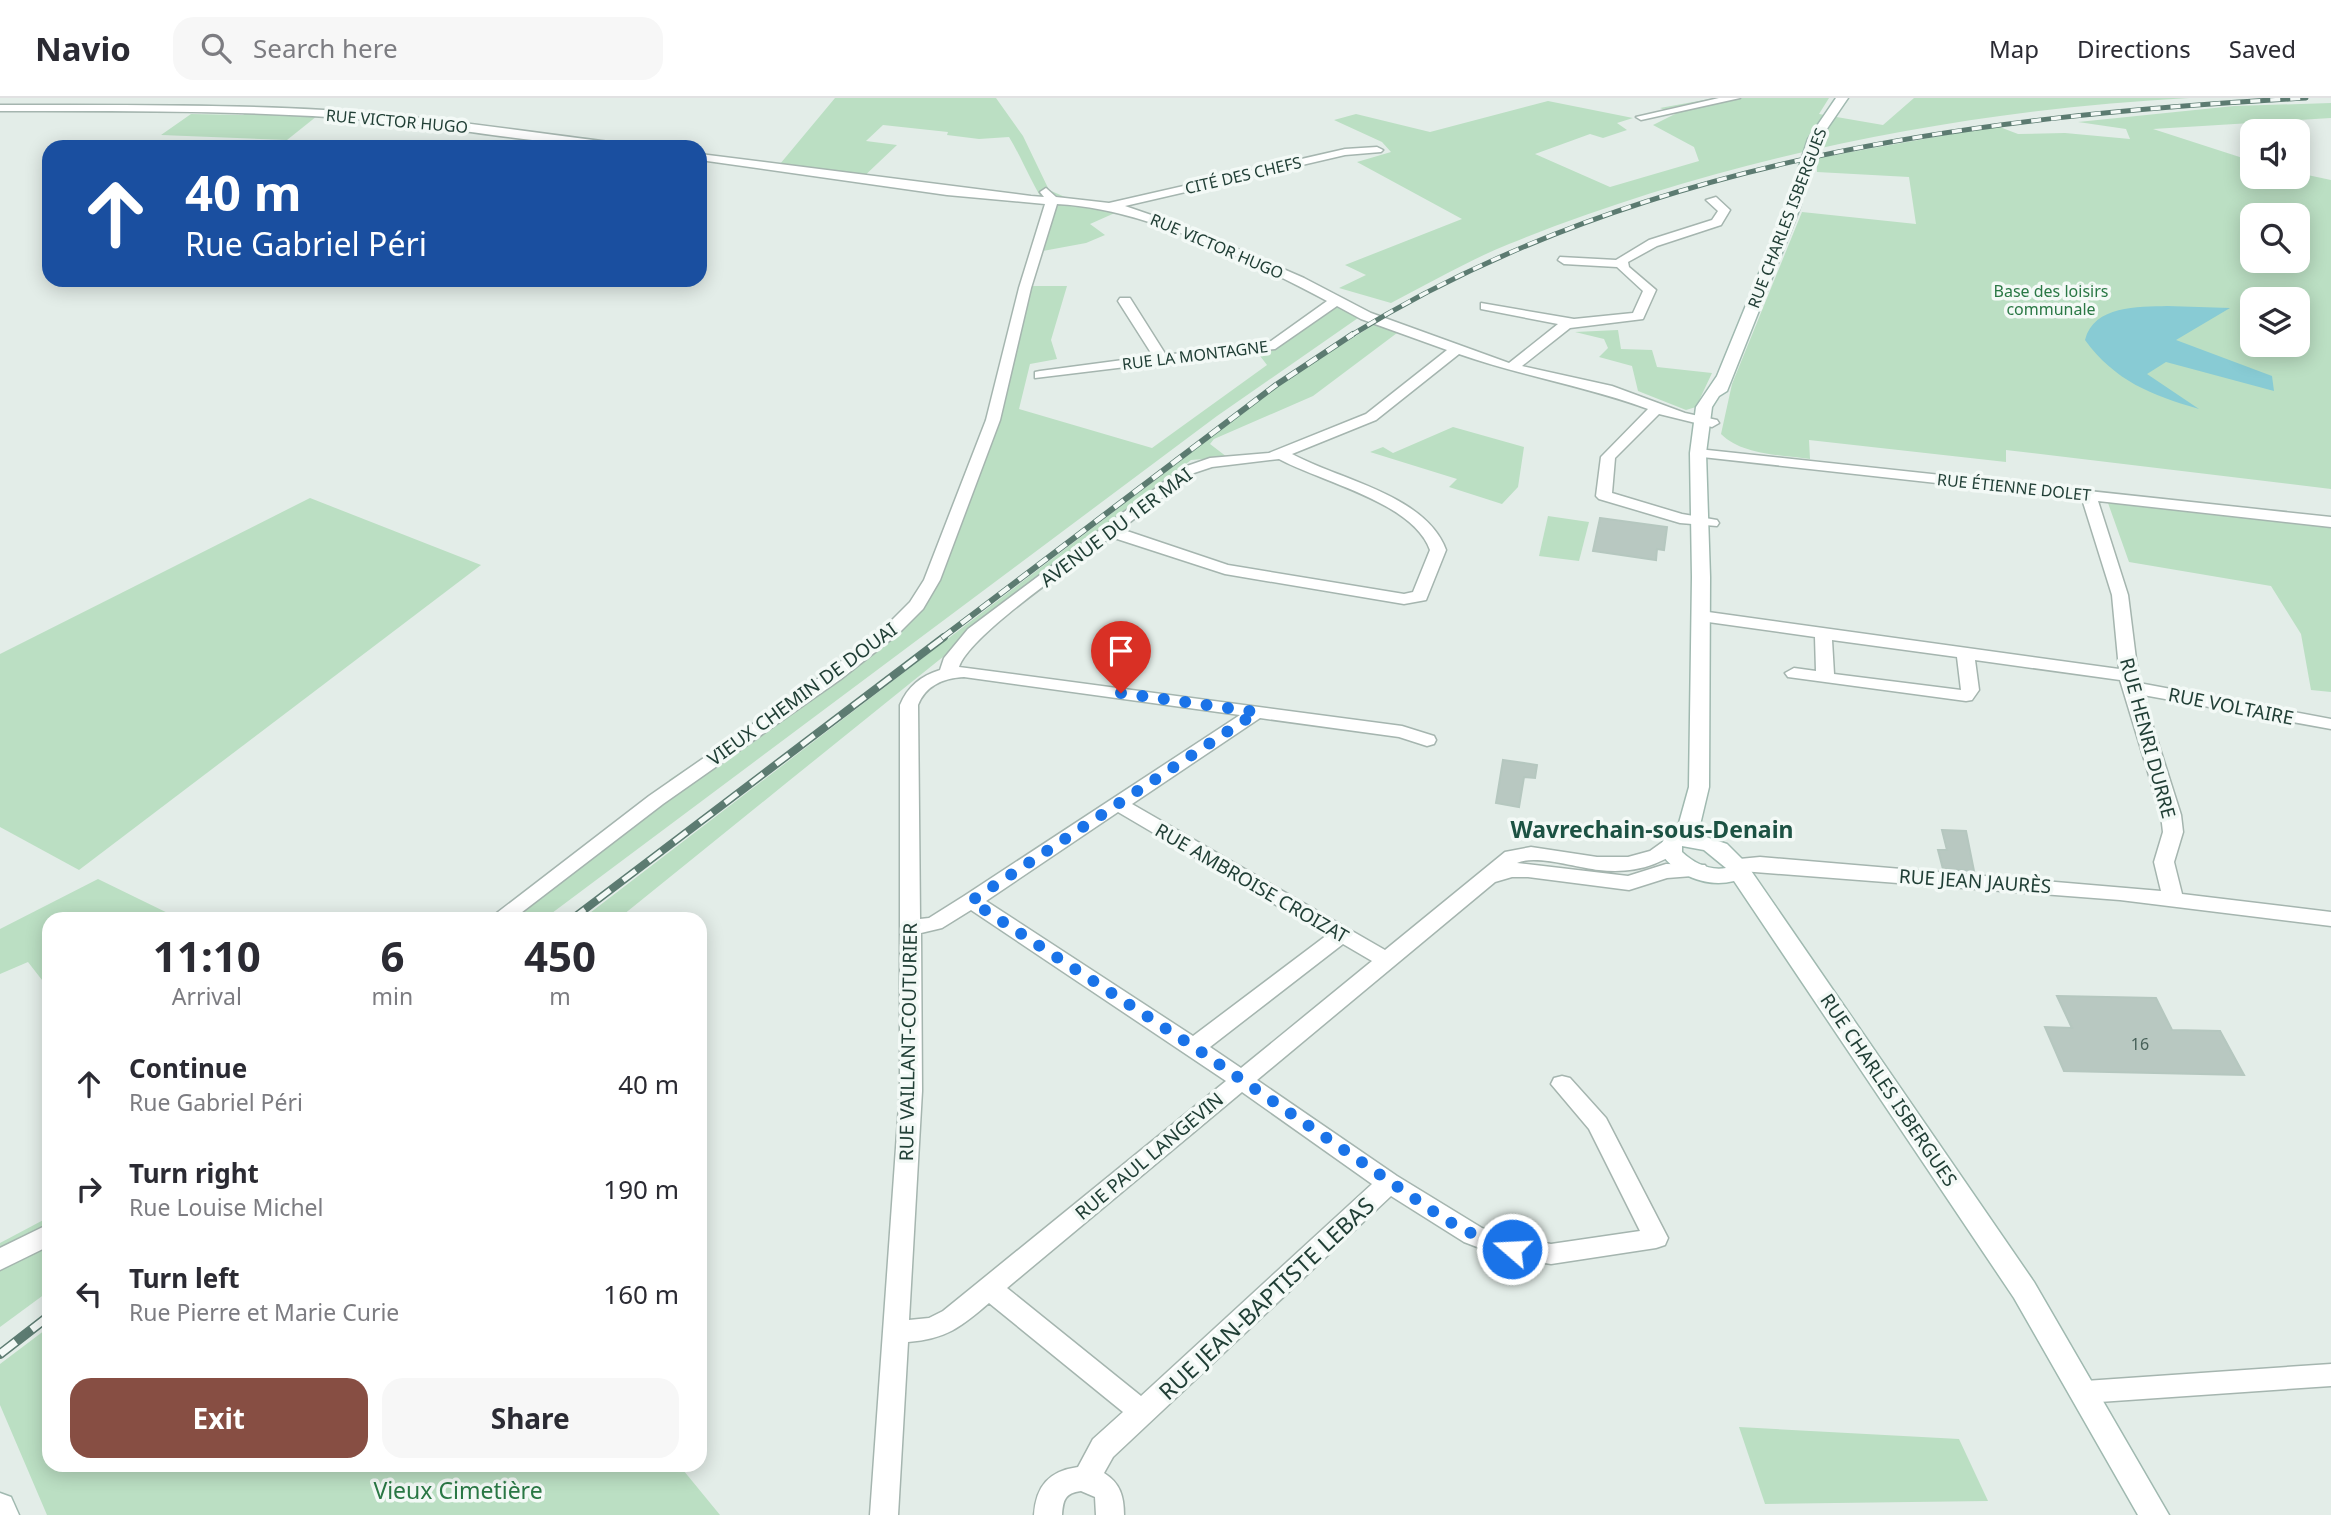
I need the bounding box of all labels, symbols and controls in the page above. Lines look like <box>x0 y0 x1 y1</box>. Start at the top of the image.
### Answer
search box <box>173 17 663 80</box>
text: Navio <box>35 26 131 71</box>
icon: search <box>197 29 235 67</box>
text: Search here <box>253 30 398 66</box>
text: Map <box>1989 32 2039 65</box>
text: Directions <box>2077 32 2191 65</box>
text: Saved <box>2229 32 2296 65</box>
street label: RUE VICTOR HUGO <box>325 104 469 138</box>
map controls <box>2240 119 2310 357</box>
button: sound <box>2240 119 2310 189</box>
street label: RUE CHARLES ISBERGUES <box>1742 124 1832 311</box>
street label: CITÉ DES CHEFS <box>1183 151 1304 199</box>
text: 40 m <box>185 159 302 225</box>
icon: ahead <box>70 168 161 259</box>
button: search <box>2240 203 2310 273</box>
street label: RUE VICTOR HUGO <box>1147 208 1287 284</box>
text: Rue Gabriel Péri <box>185 222 427 265</box>
park label: Base des loisirs communale <box>1994 280 2108 320</box>
button: layers <box>2240 287 2310 357</box>
street label: RUE LA MONTAGNE <box>1121 335 1269 375</box>
street label: AVENUE DU 1ER MAI <box>1035 461 1197 593</box>
street label: RUE ÉTIENNE DOLET <box>1936 468 2092 506</box>
street label: VIEUX CHEMIN DE DOUAI <box>702 616 902 772</box>
pin <box>1091 621 1151 693</box>
icon: arrive <box>1102 632 1140 670</box>
street label: RUE HENRI DURRE <box>2114 655 2182 821</box>
street label: RUE VOLTAIRE <box>2166 681 2296 731</box>
district label: Wavrechain-sous-Denain <box>1511 813 1793 845</box>
street label: RUE AMBROISE CROIZAT <box>1151 817 1354 949</box>
street label: RUE JEAN JAURÈS <box>1898 863 2052 899</box>
street label: RUE VAILLANT-COUTURIER <box>893 922 923 1161</box>
text: 11:10 <box>153 927 261 984</box>
text: 6 <box>380 927 404 984</box>
text: 450 <box>524 927 596 984</box>
text: Arrival <box>172 980 242 1012</box>
text: min <box>372 980 413 1012</box>
text: m <box>549 980 571 1012</box>
street label: RUE CHARLES ISBERGUES <box>1815 988 1963 1192</box>
house number: 16 <box>2131 1033 2149 1055</box>
text: Continue <box>129 1050 247 1086</box>
icon: ahead <box>70 1065 108 1103</box>
text: 40 m <box>618 1066 679 1102</box>
text: Rue Gabriel Péri <box>129 1086 303 1118</box>
street label: RUE PAUL LANGEVIN <box>1069 1086 1229 1226</box>
text: Turn right <box>129 1155 259 1191</box>
icon: right <box>70 1170 108 1208</box>
text: 190 m <box>603 1171 679 1207</box>
street label: RUE JEAN-BAPTISTE LEBAS <box>1151 1189 1381 1407</box>
text: Rue Louise Michel <box>129 1191 324 1223</box>
position arrow <box>1475 1212 1549 1286</box>
text: Turn left <box>129 1260 240 1296</box>
icon: left <box>70 1275 108 1313</box>
text: 160 m <box>603 1276 679 1312</box>
text: Rue Pierre et Marie Curie <box>129 1296 399 1328</box>
button: Exit <box>70 1378 368 1458</box>
button: Share <box>382 1378 679 1458</box>
park label: Vieux Cimetière <box>373 1474 543 1506</box>

